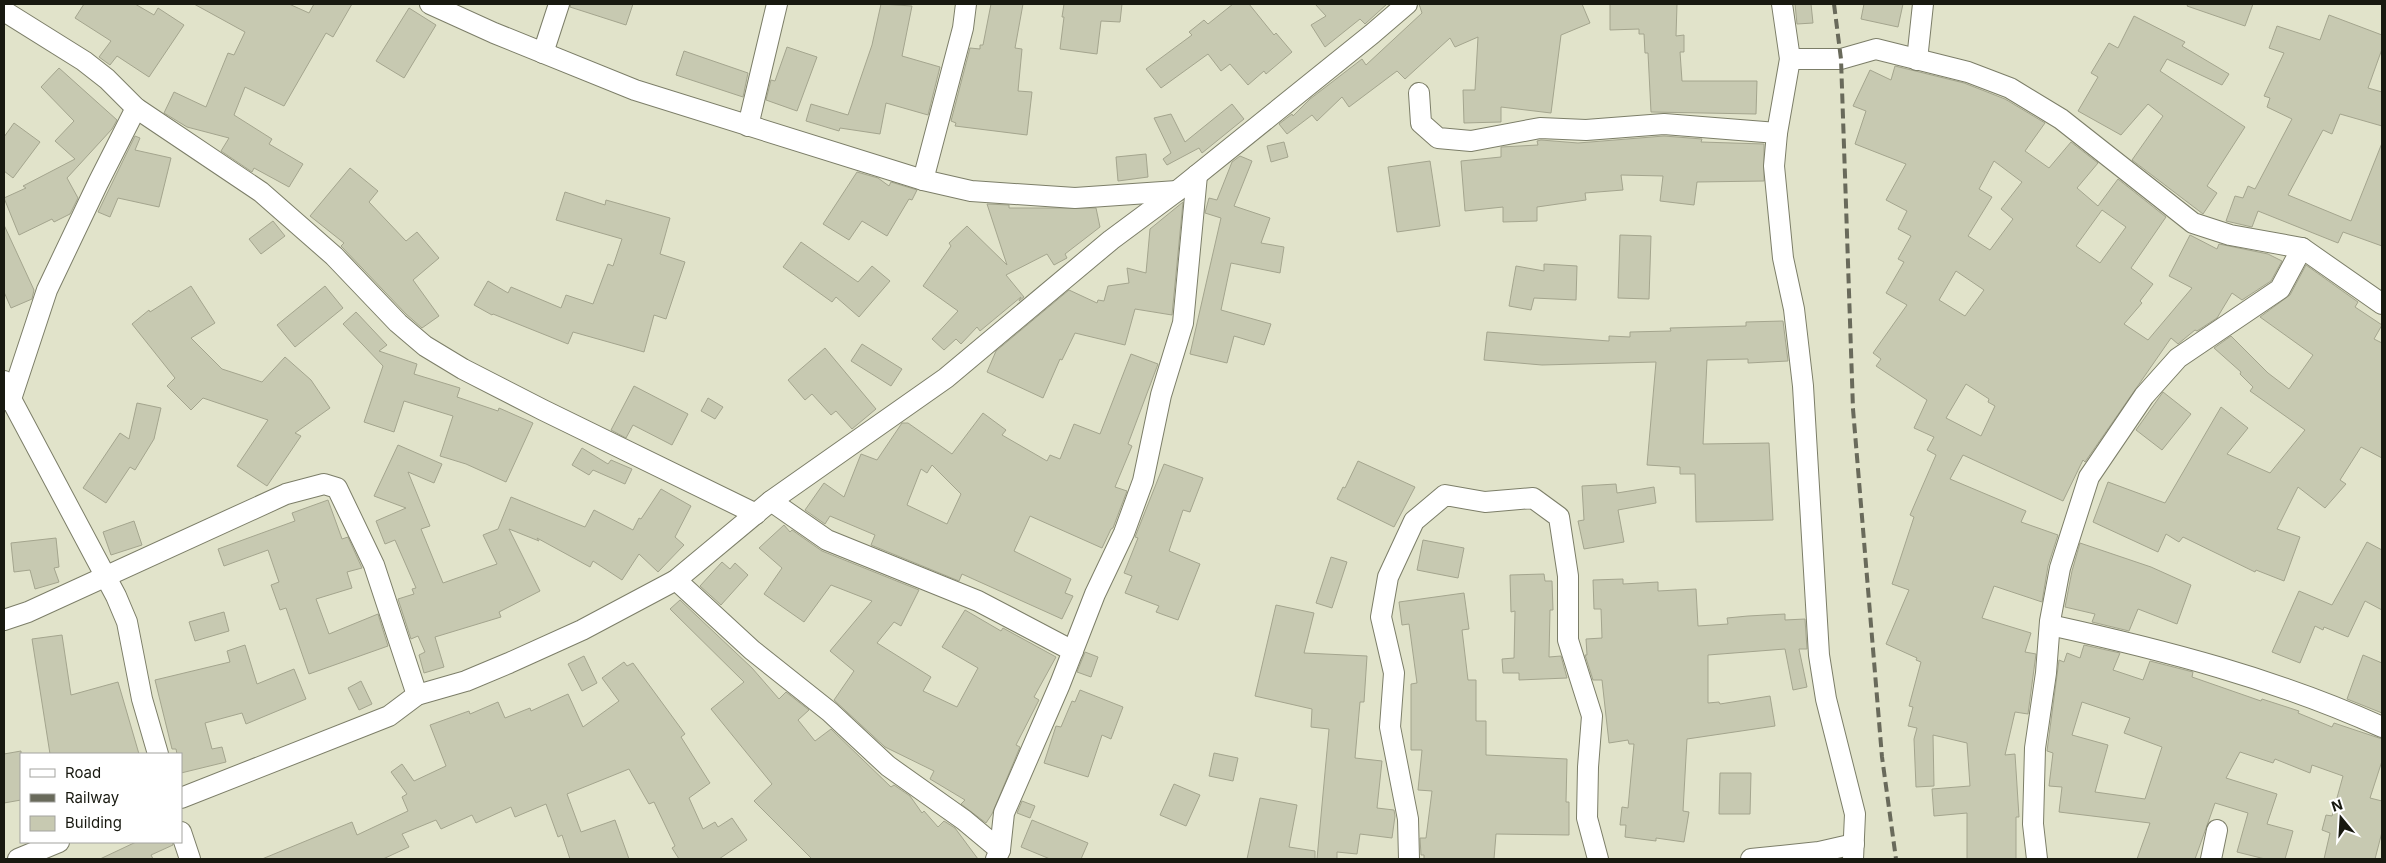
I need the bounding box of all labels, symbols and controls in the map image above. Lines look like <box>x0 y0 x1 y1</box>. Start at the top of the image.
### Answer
legend <box>20 753 182 843</box>
text: Road <box>65 763 101 782</box>
text: Railway <box>65 788 120 807</box>
north arrow <box>2316 793 2366 843</box>
text: N <box>2329 795 2345 815</box>
text: Building <box>65 813 122 832</box>

